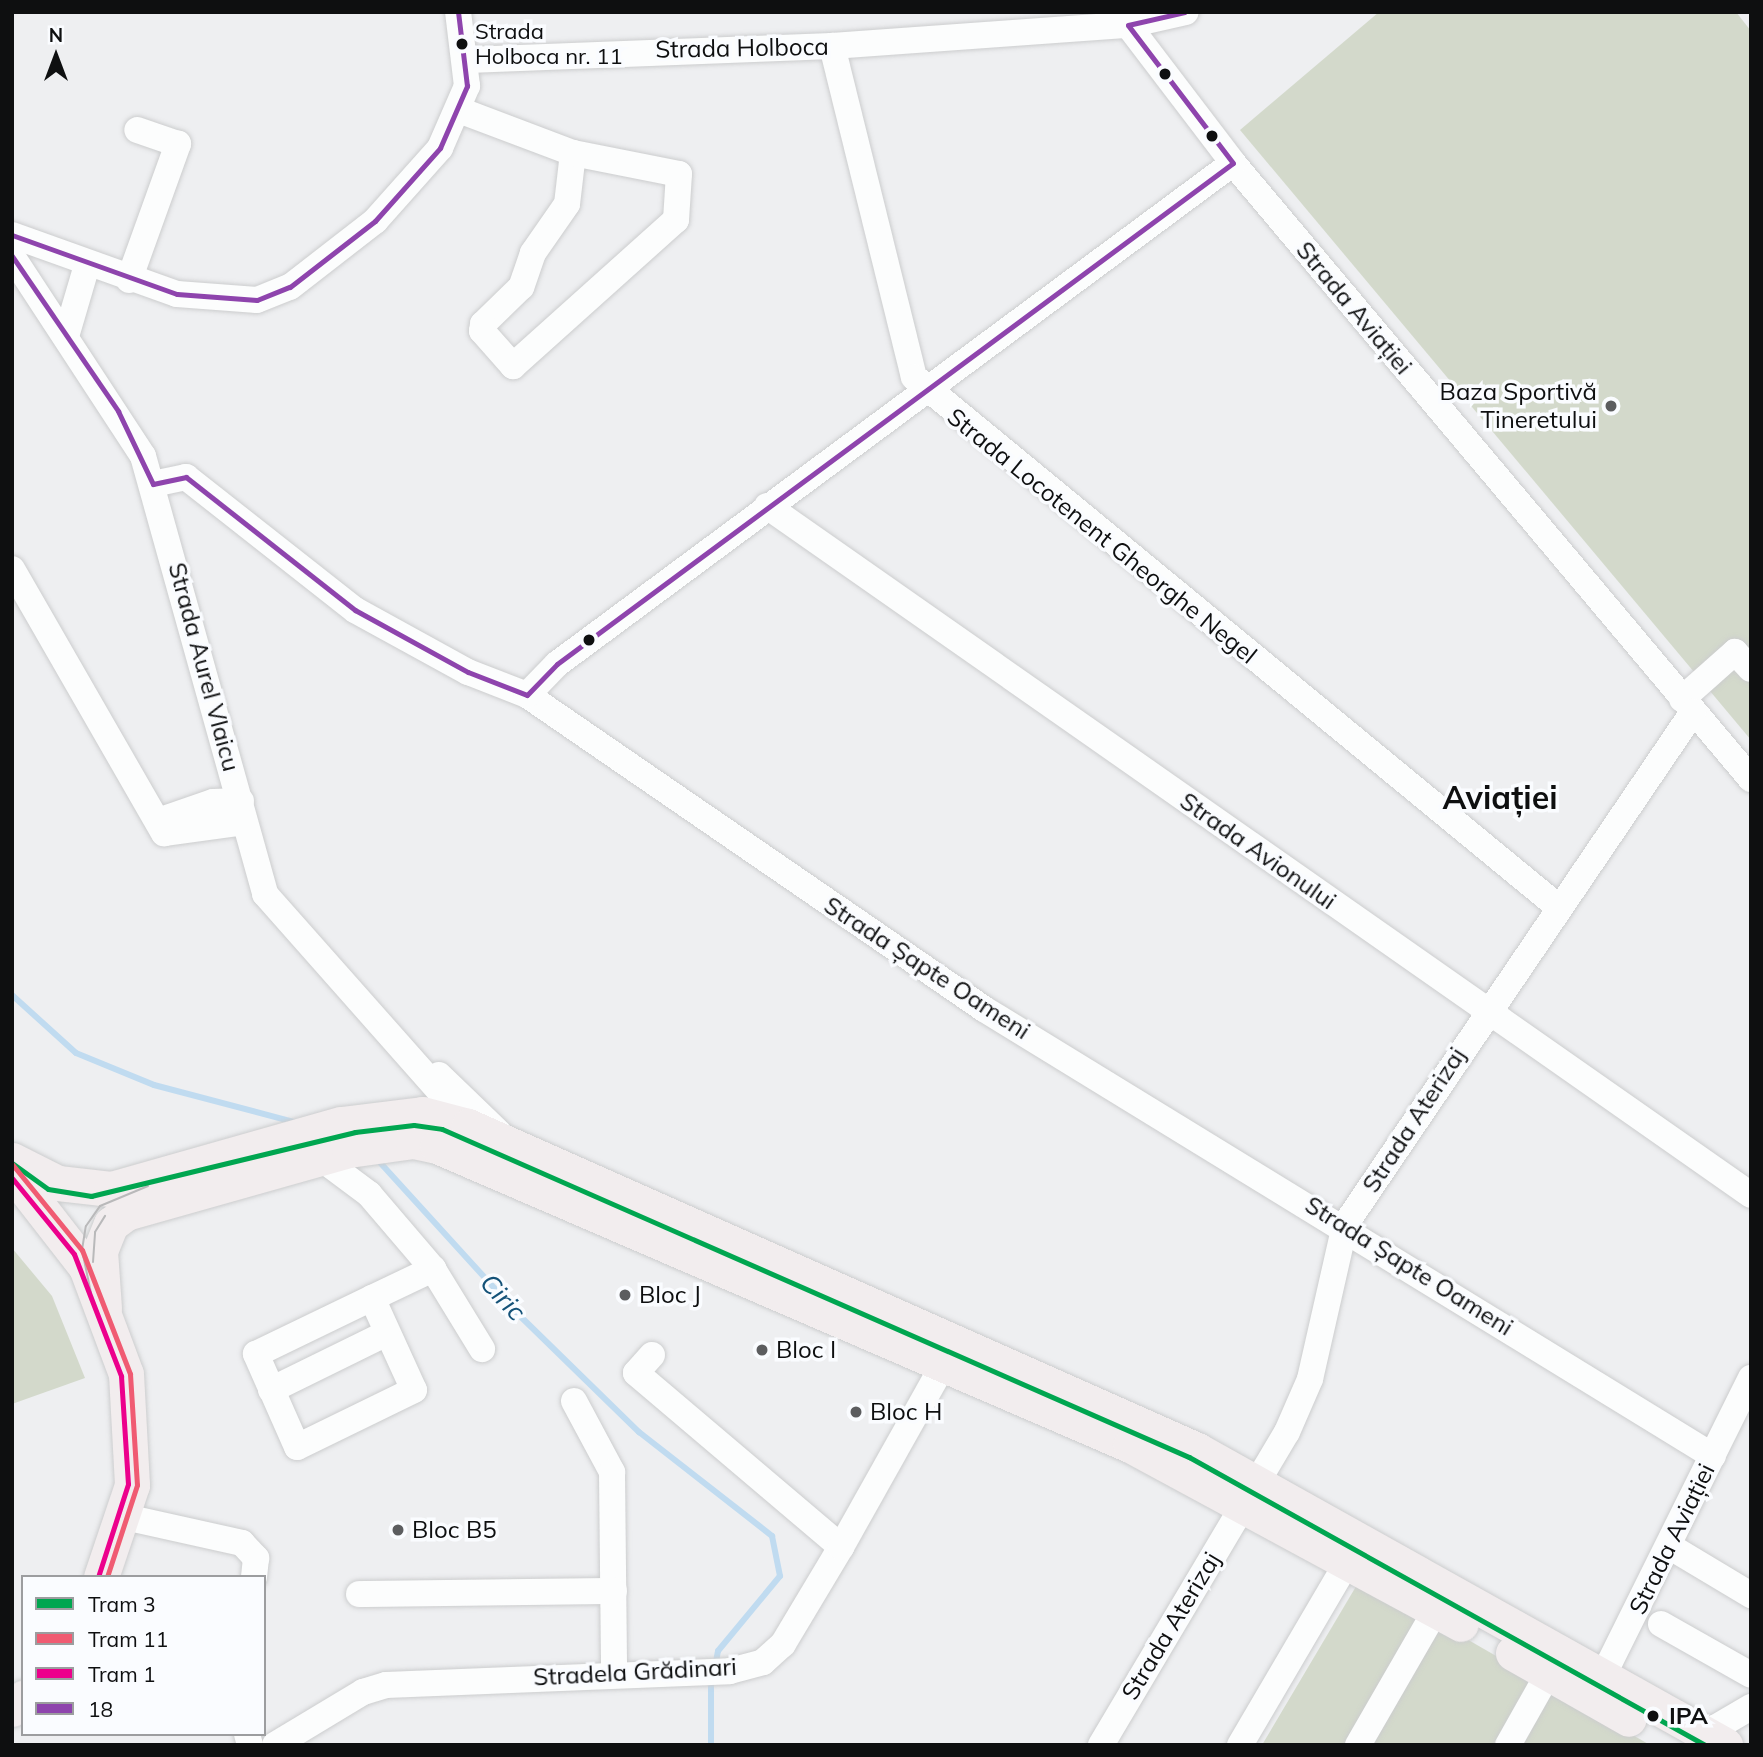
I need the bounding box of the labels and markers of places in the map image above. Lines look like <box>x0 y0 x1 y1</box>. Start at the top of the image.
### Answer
place label: Strada Holboca nr. 11 <box>475 18 623 70</box>
marker: Strada Holboca nr. 11 <box>455 37 469 51</box>
unlabelled marker <box>1158 67 1172 81</box>
unlabelled marker <box>1205 129 1219 143</box>
place label: Baza Sportivă Tineretului <box>1440 378 1597 434</box>
marker: Baza Sportivă Tineretului <box>1603 398 1619 414</box>
unlabelled marker <box>582 633 596 647</box>
place label: Bloc J <box>639 1281 701 1309</box>
marker: Bloc J <box>617 1287 633 1303</box>
place label: Bloc I <box>776 1336 836 1364</box>
marker: Bloc I <box>754 1342 770 1358</box>
place label: Bloc H <box>870 1398 942 1426</box>
marker: Bloc H <box>848 1404 864 1420</box>
place label: Bloc B5 <box>412 1516 497 1544</box>
marker: Bloc B5 <box>390 1522 406 1538</box>
place label: IPA <box>1669 1702 1708 1730</box>
marker: IPA <box>1643 1706 1663 1726</box>

